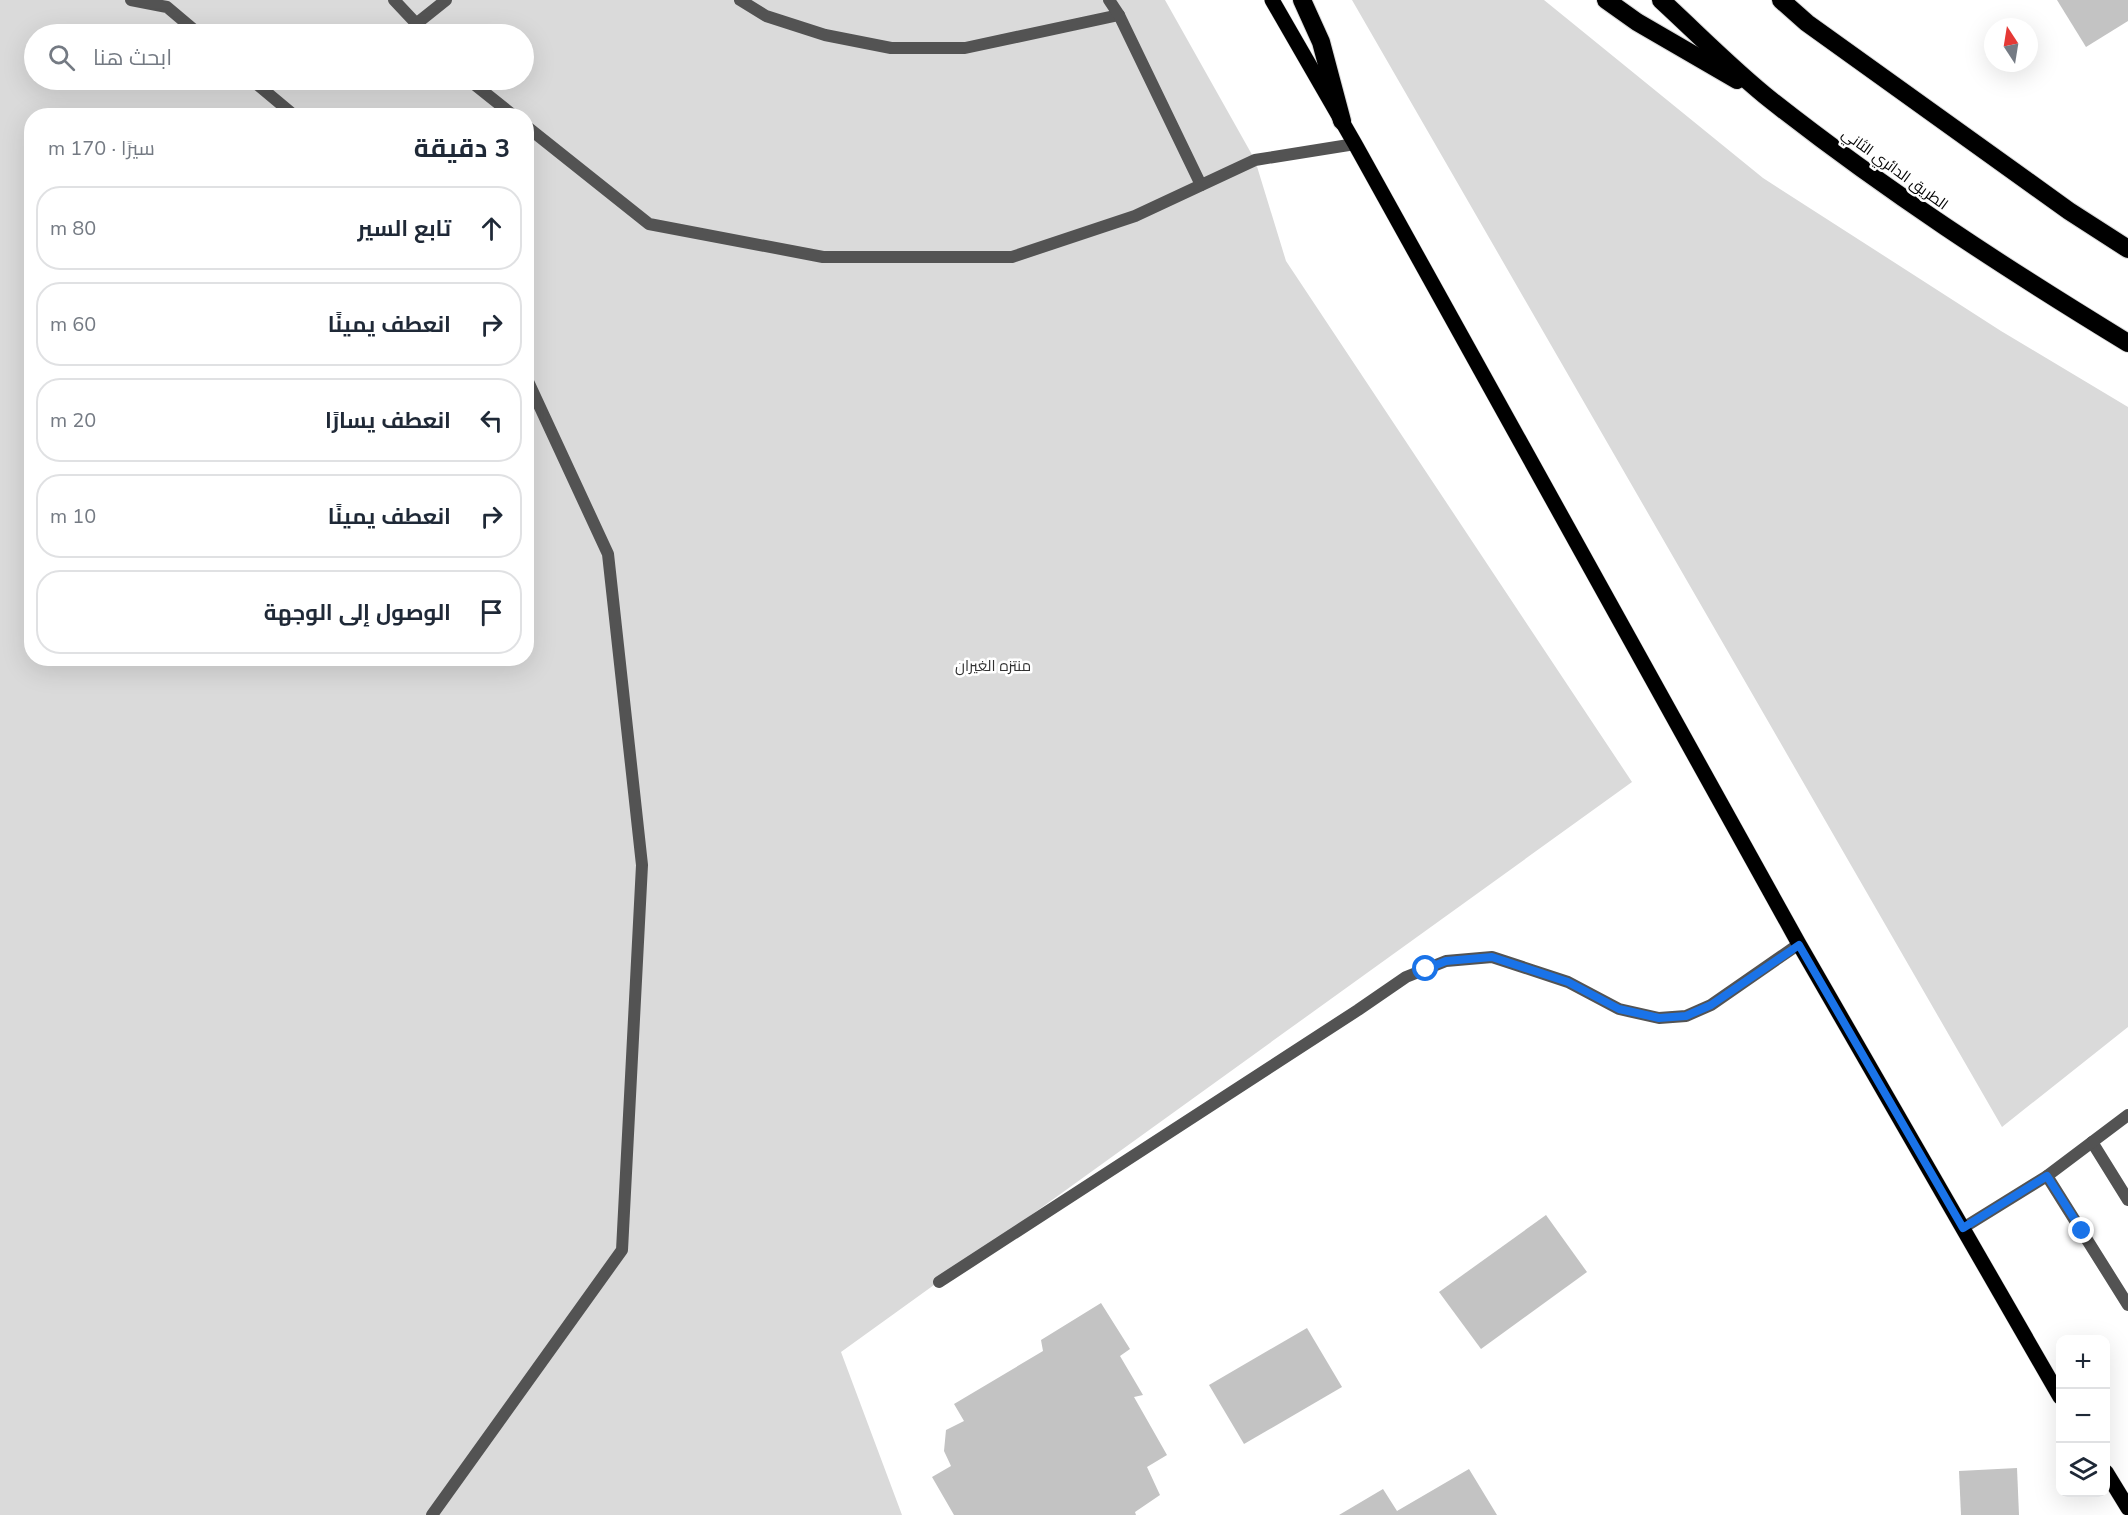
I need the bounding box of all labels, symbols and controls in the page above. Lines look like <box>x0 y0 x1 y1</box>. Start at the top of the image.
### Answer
north arrow <box>1984 18 2038 72</box>
search box <box>24 24 534 90</box>
icon: search <box>45 41 78 74</box>
text: ابحث هنا <box>93 43 172 73</box>
street label: الطريق الدائري الثاني <box>1837 124 1952 216</box>
text: 3 دقيقة <box>414 131 510 166</box>
text: سيرًا · 170 m <box>48 135 155 162</box>
icon: ahead <box>475 212 508 245</box>
text: تابع السير <box>358 214 451 244</box>
text: 80 m <box>50 215 96 242</box>
icon: right <box>475 308 508 341</box>
text: انعطف يمينًا <box>328 310 451 340</box>
text: 60 m <box>50 311 96 338</box>
icon: left <box>475 404 508 437</box>
text: انعطف يسارًا <box>325 406 451 436</box>
text: 20 m <box>50 407 96 434</box>
icon: right <box>475 500 508 533</box>
text: انعطف يمينًا <box>328 502 451 532</box>
text: 10 m <box>50 503 96 530</box>
icon: arrive <box>475 596 508 629</box>
text: الوصول إلى الوجهة <box>264 598 451 628</box>
park label: منتزه الغيران <box>955 656 1031 676</box>
route start <box>1412 955 1438 981</box>
route end <box>2068 1217 2094 1243</box>
map controls <box>2056 1335 2110 1497</box>
button: + <box>2056 1335 2110 1389</box>
button: − <box>2056 1389 2110 1443</box>
button: layers <box>2056 1443 2110 1497</box>

